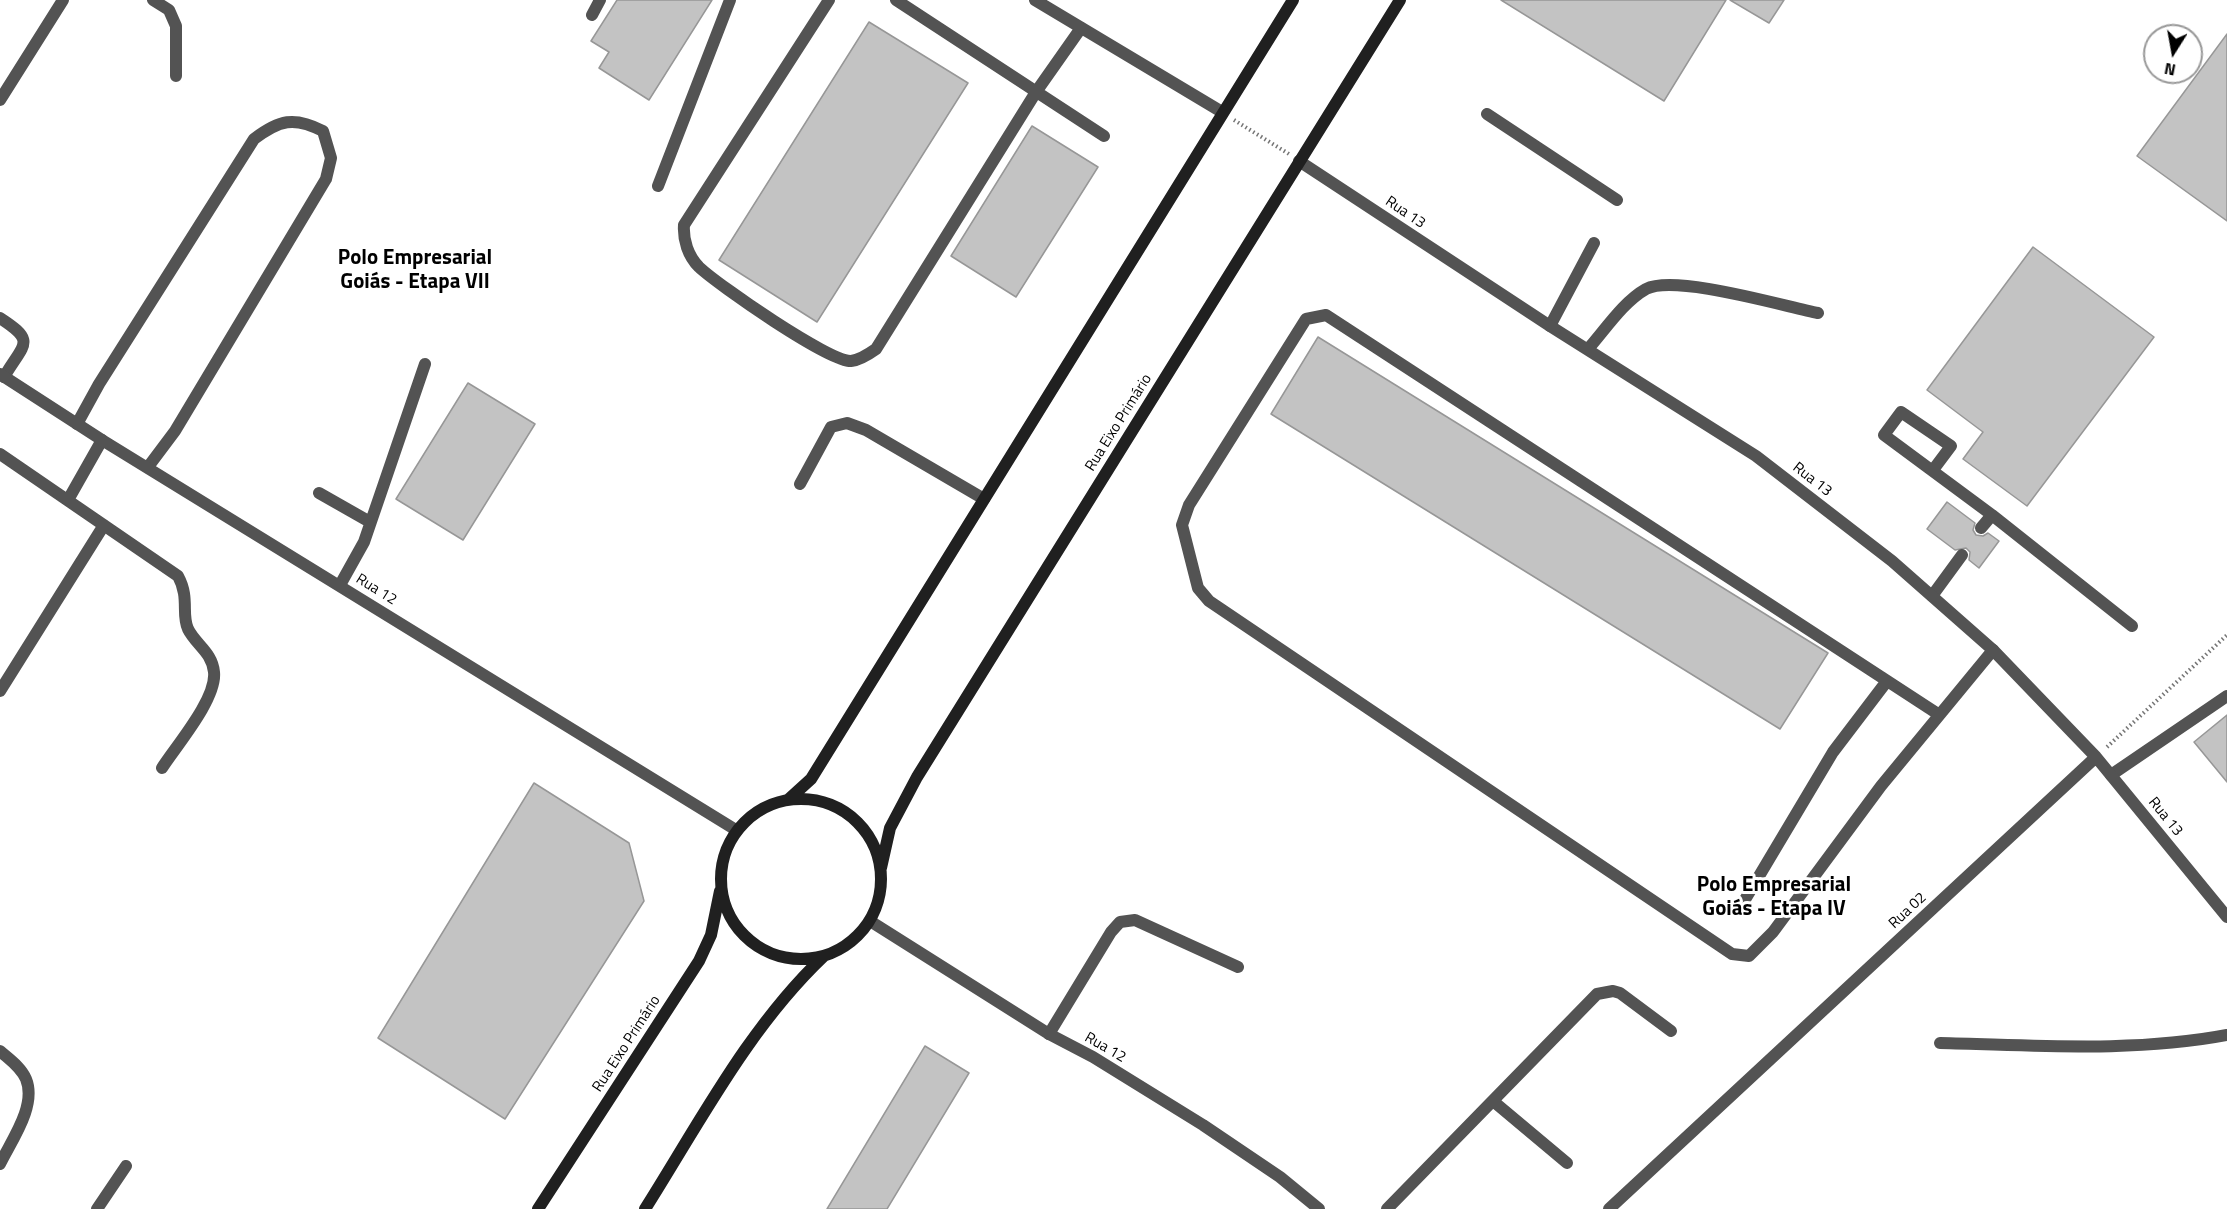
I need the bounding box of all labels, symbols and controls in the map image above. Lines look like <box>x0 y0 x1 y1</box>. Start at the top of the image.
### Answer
north arrow <box>2143 24 2203 84</box>
text: N <box>2162 57 2178 83</box>
street label: Rua 13 <box>1381 193 1429 233</box>
district label: Polo Empresarial Goiás - Etapa VII <box>338 246 492 296</box>
street label: Rua Eixo Primário <box>1082 371 1156 475</box>
street label: Rua 13 <box>1789 459 1835 501</box>
street label: Rua 12 <box>352 571 400 609</box>
street label: Rua 13 <box>2144 794 2186 840</box>
district label: Polo Empresarial Goiás - Etapa IV <box>1697 873 1851 923</box>
street label: Rua 02 <box>1885 889 1931 933</box>
street label: Rua Eixo Primário <box>589 992 665 1096</box>
street label: Rua 12 <box>1081 1029 1129 1067</box>

